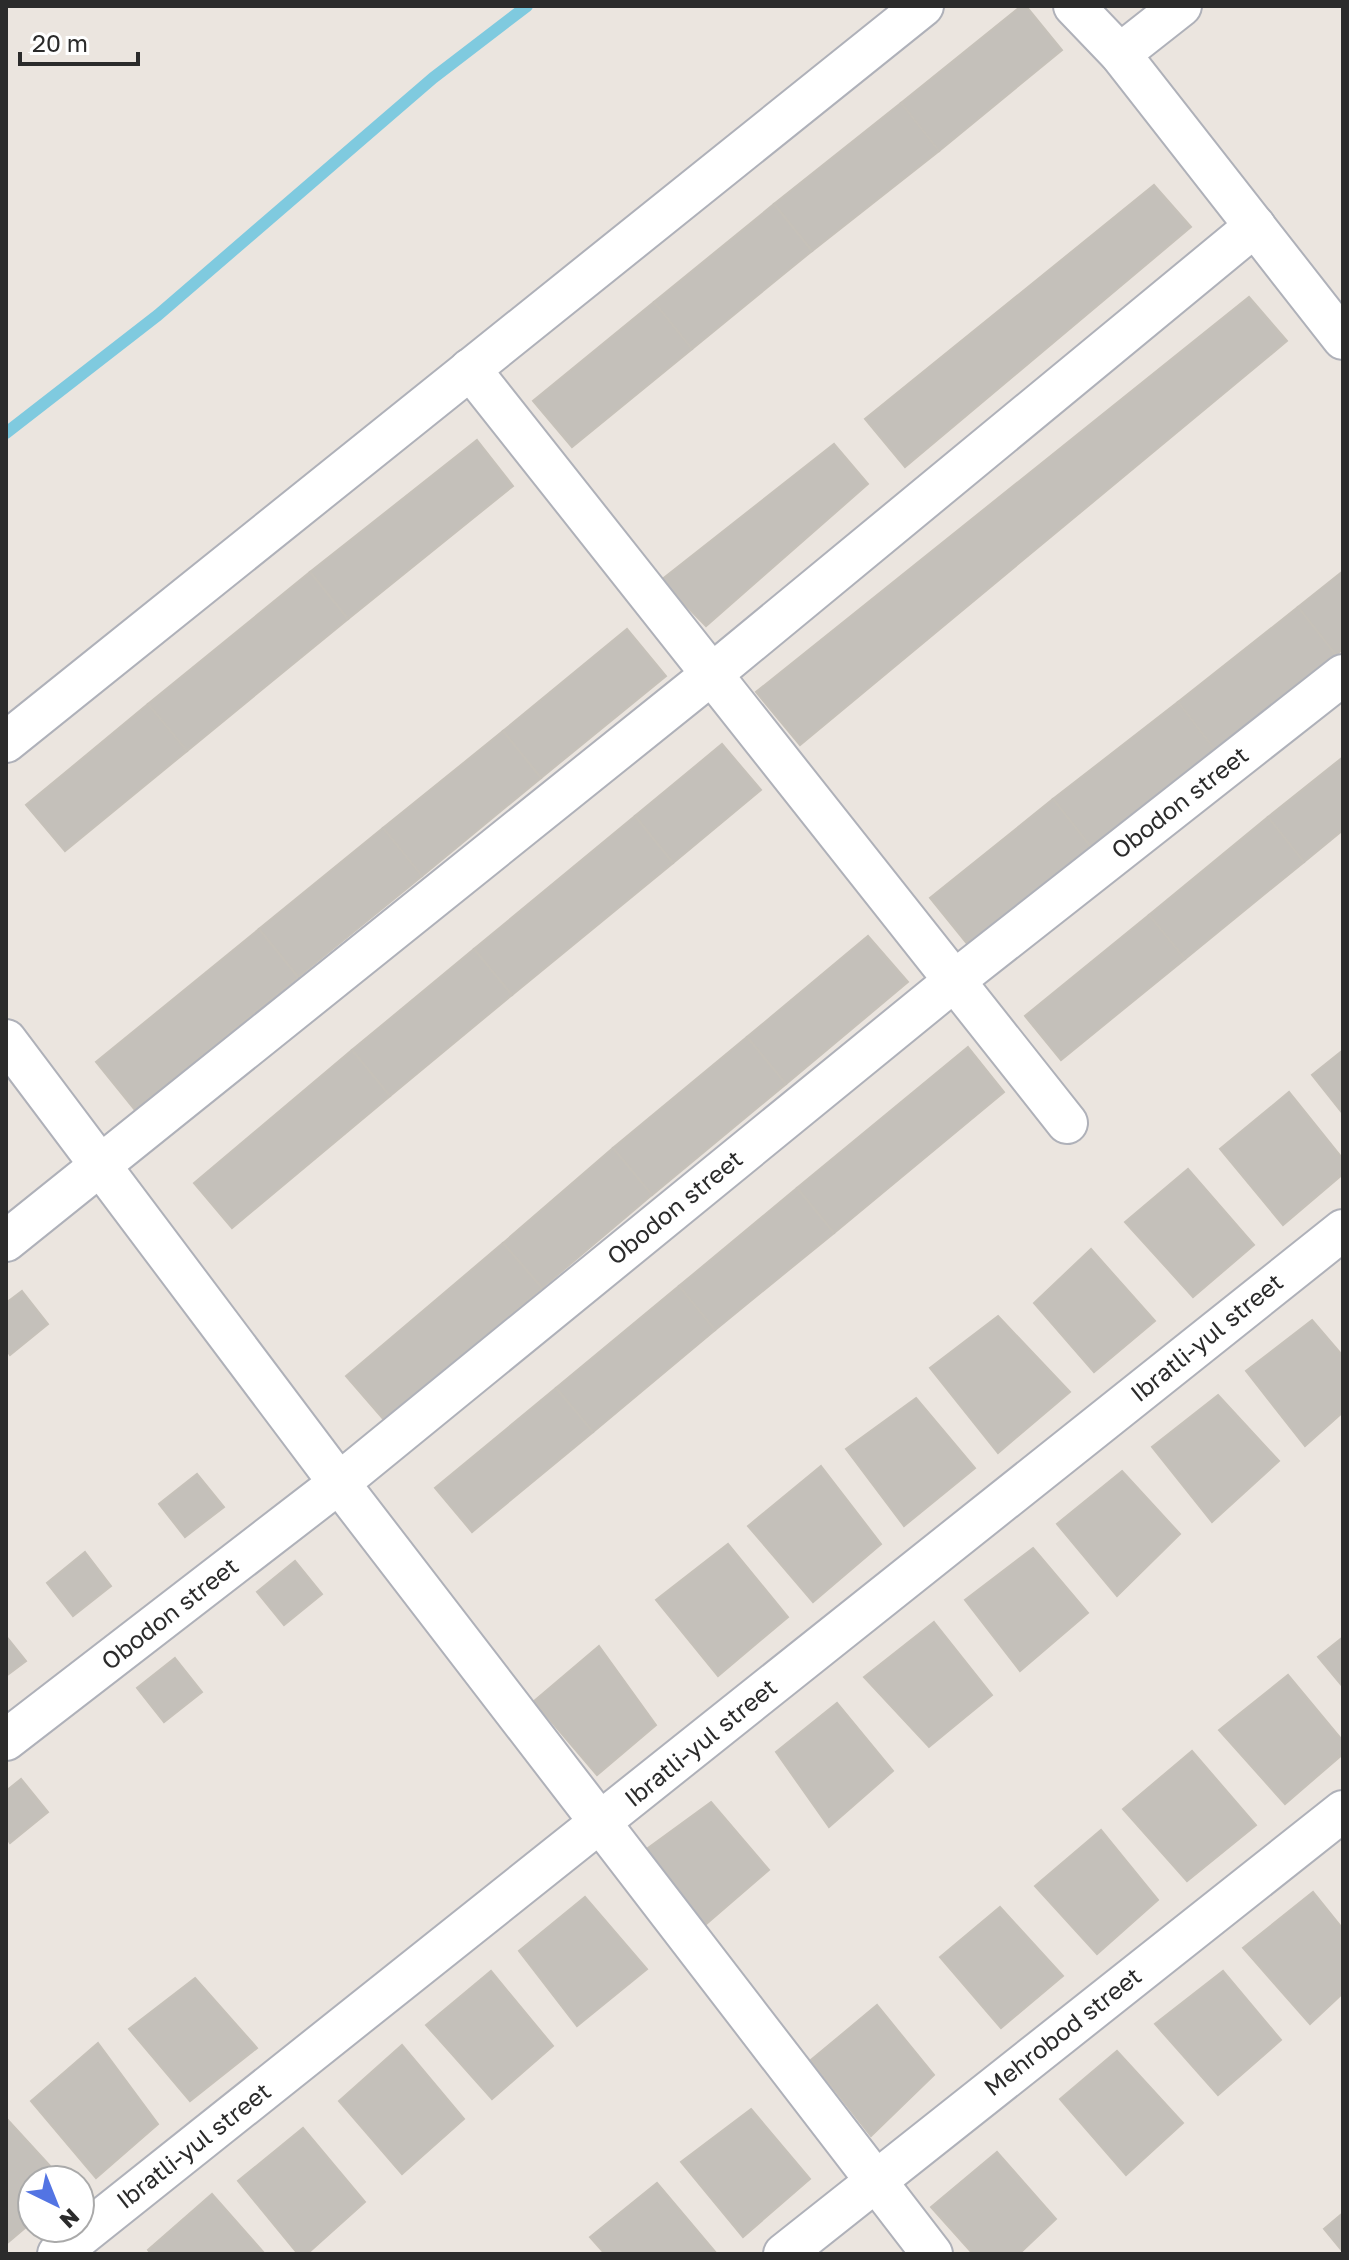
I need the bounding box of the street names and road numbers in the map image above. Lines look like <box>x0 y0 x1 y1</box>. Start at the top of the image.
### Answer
street label: Obodon street <box>1105 739 1253 864</box>
street label: Obodon street <box>601 1143 748 1270</box>
street label: Ibratli-yul street <box>1124 1267 1288 1407</box>
street label: Obodon street <box>95 1550 243 1675</box>
street label: Ibratli-yul street <box>618 1672 782 1812</box>
street label: Mehrobod street <box>978 1960 1147 2101</box>
street label: Ibratli-yul street <box>110 2076 276 2214</box>

